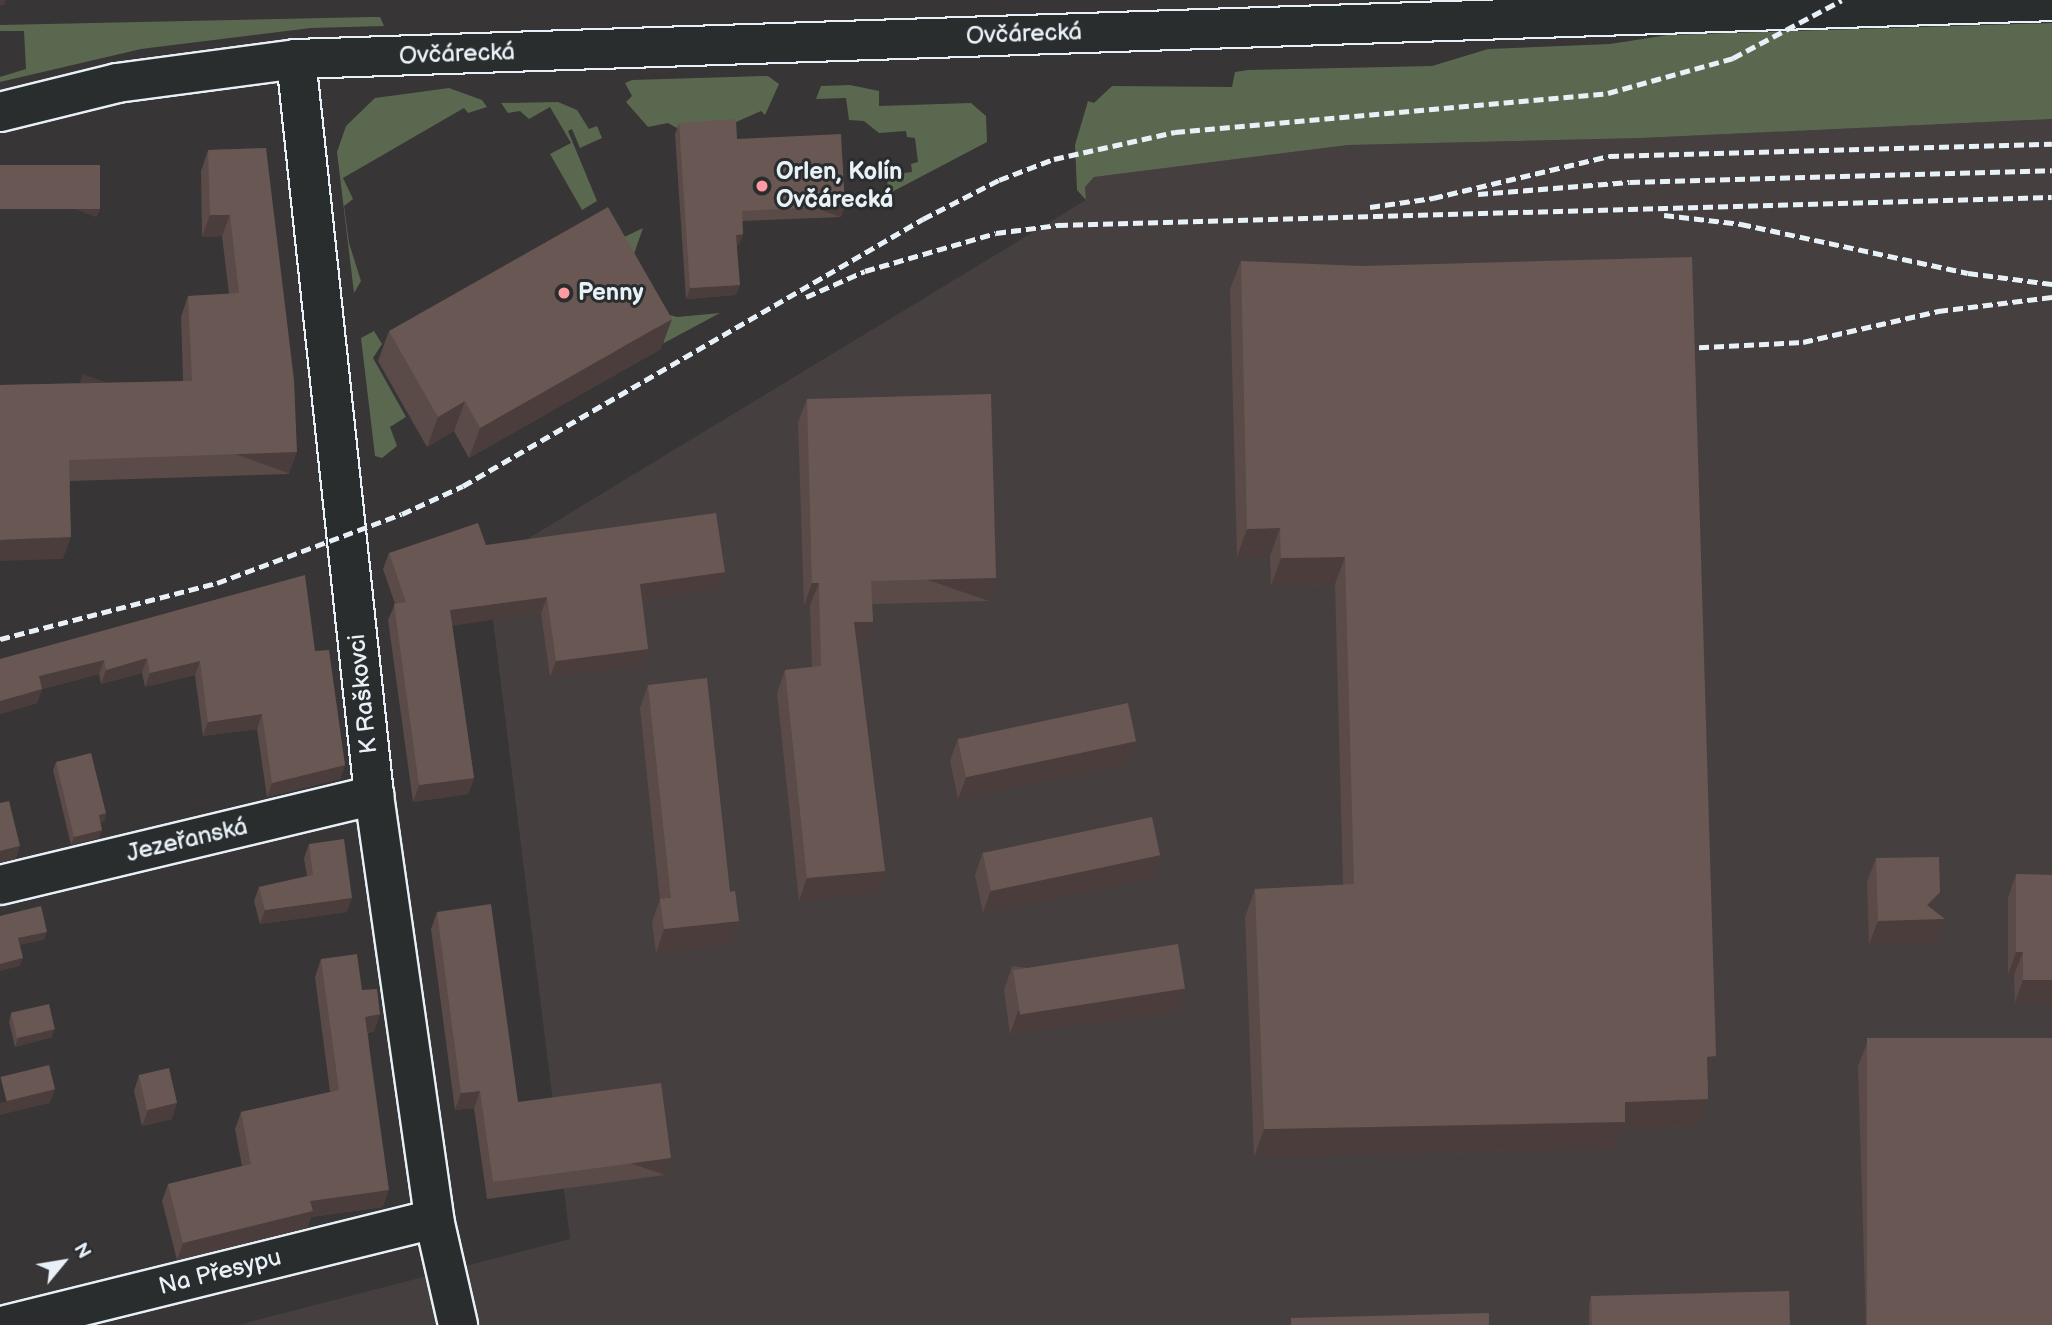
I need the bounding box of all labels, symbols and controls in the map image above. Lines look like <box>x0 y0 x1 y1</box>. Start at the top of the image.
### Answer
street label: Ovčárecká <box>965 18 1083 50</box>
street label: Ovčárecká <box>398 38 516 70</box>
place label: Orlen, Kolín Ovčárecká <box>776 158 903 214</box>
marker: Orlen, Kolín Ovčárecká <box>754 178 770 194</box>
place label: Penny <box>578 279 644 307</box>
marker: Penny <box>556 285 572 301</box>
street label: K Raškovci <box>342 633 384 755</box>
street label: Jezeřanská <box>124 812 250 868</box>
north arrow <box>28 1227 98 1297</box>
text: N <box>68 1239 95 1263</box>
street label: Na Přesypu <box>156 1243 284 1301</box>

